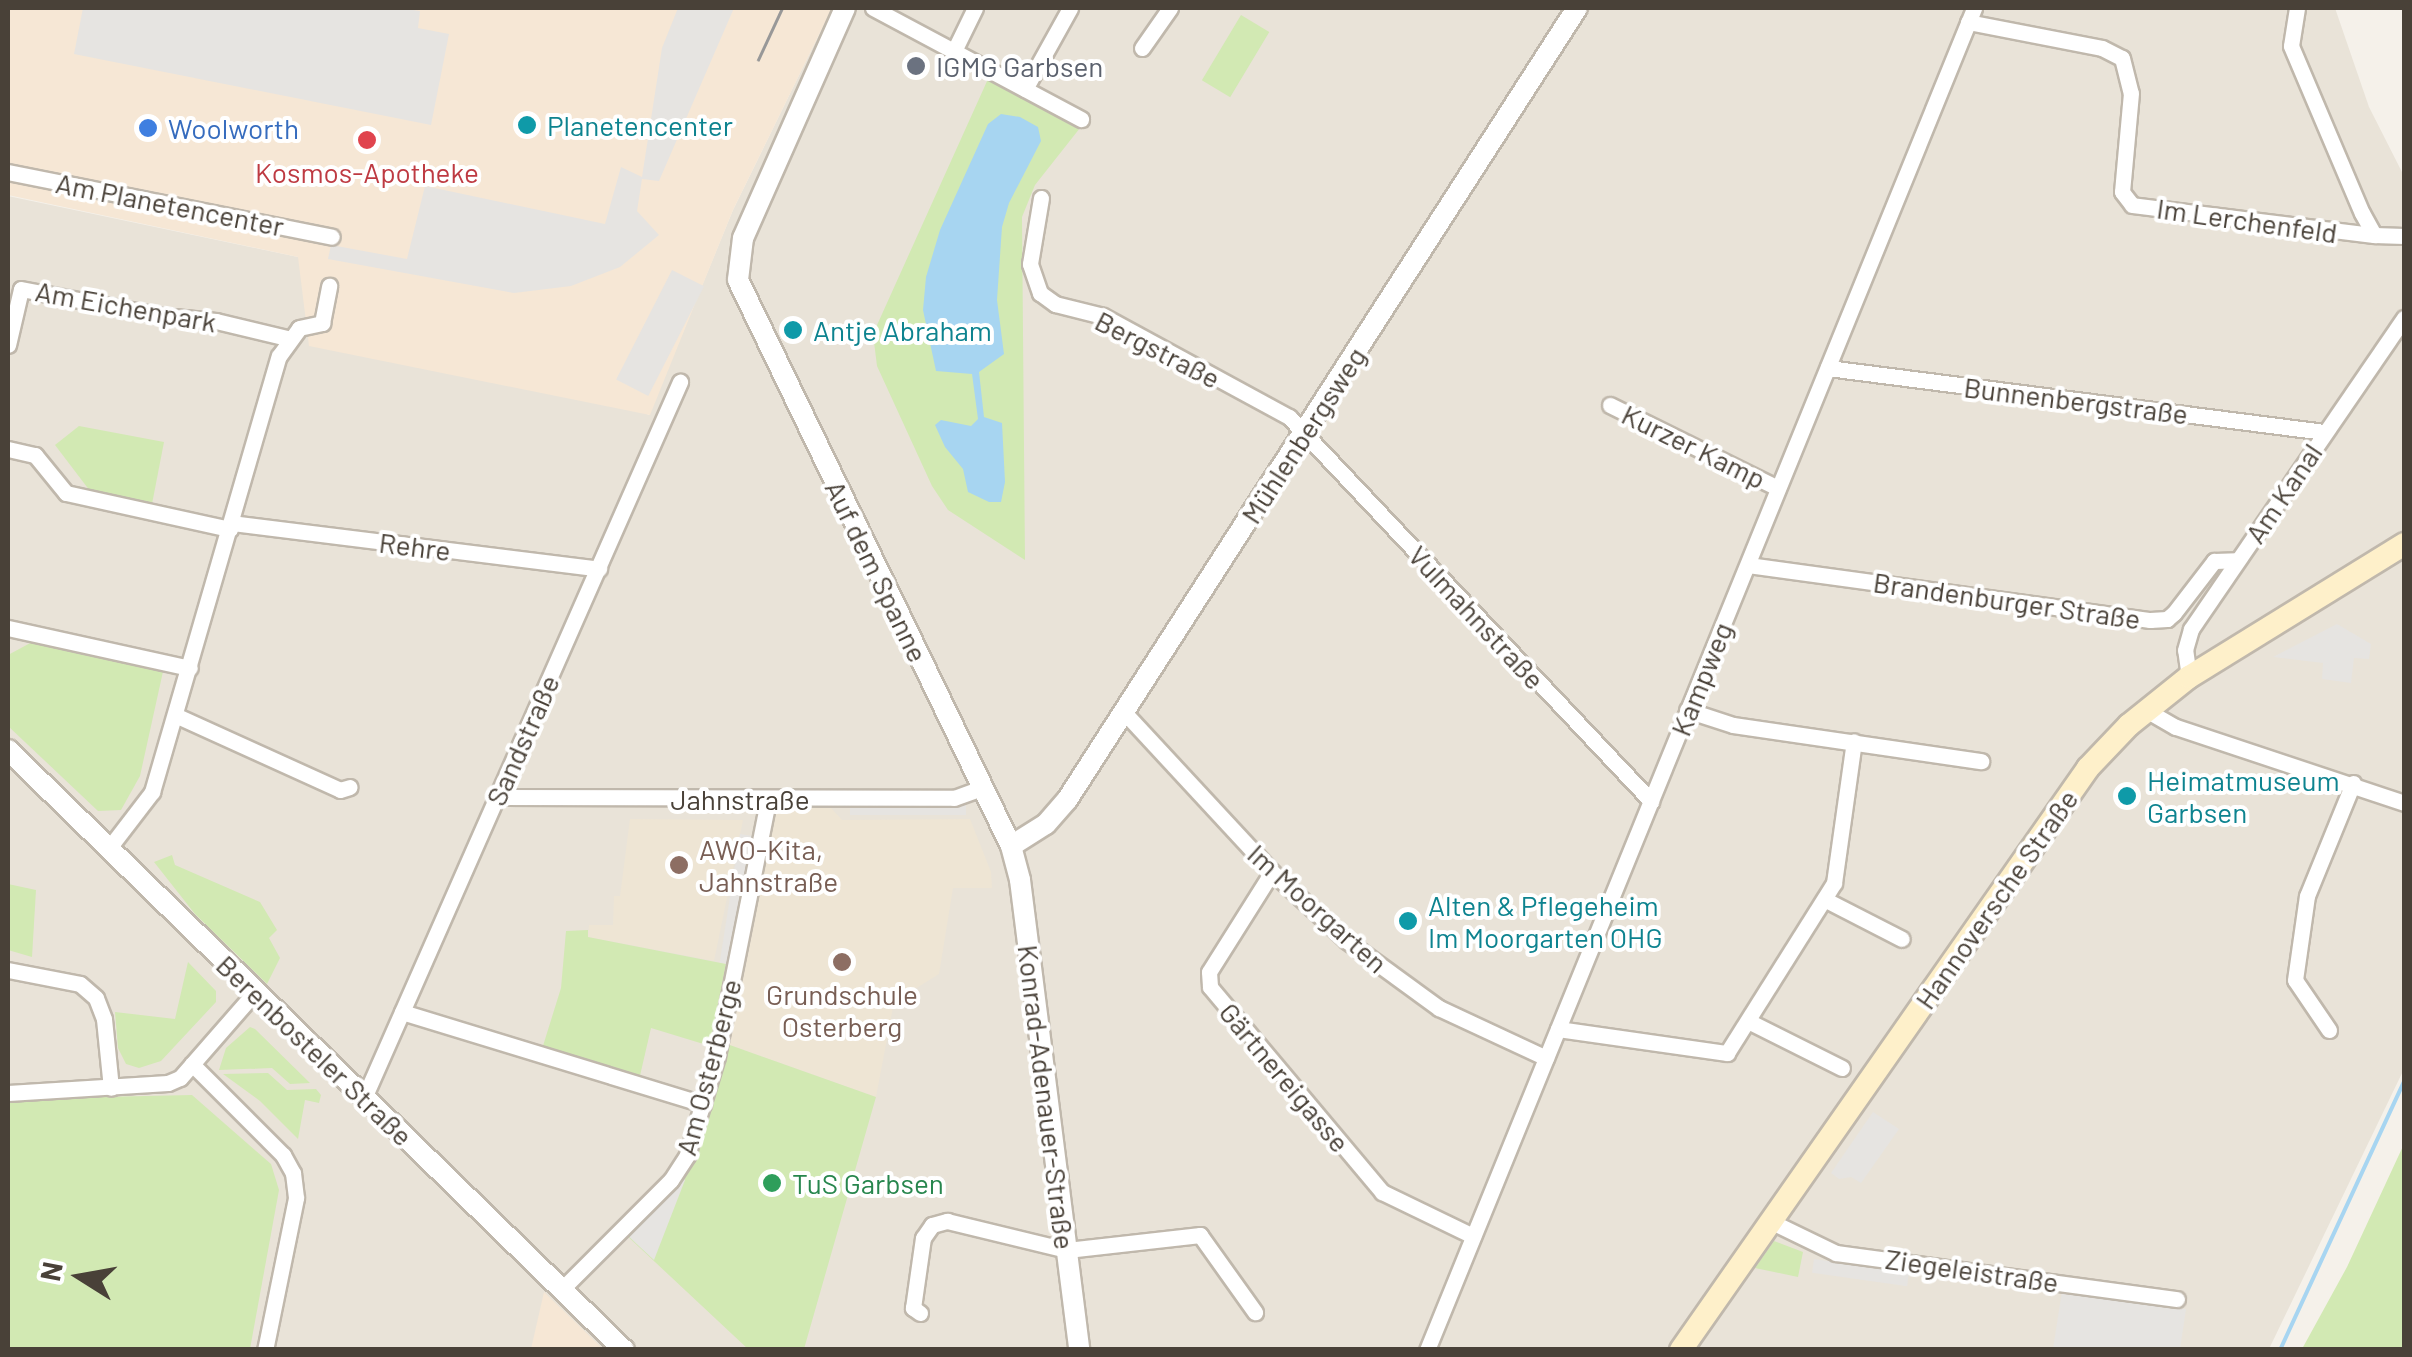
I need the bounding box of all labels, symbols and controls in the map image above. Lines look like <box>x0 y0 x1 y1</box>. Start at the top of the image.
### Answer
place label: IGMG Garbsen <box>936 49 1103 83</box>
marker: IGMG Garbsen <box>905 55 927 77</box>
place label: Planetencenter <box>547 108 733 142</box>
place label: Woolworth <box>168 111 299 145</box>
marker: Planetencenter <box>516 114 538 136</box>
marker: Woolworth <box>137 117 159 139</box>
marker: Kosmos-Apotheke <box>356 129 378 151</box>
place label: Kosmos-Apotheke <box>255 155 479 189</box>
street label: Am Planetencenter <box>53 165 287 243</box>
street label: Im Lerchenfeld <box>2155 191 2339 249</box>
street label: Am Eichenpark <box>33 274 219 338</box>
street label: Bergstraße <box>1090 303 1226 395</box>
place label: Antje Abraham <box>813 313 992 347</box>
marker: Antje Abraham <box>782 319 804 341</box>
street label: Mühlenbergsweg <box>1233 341 1373 529</box>
street label: Bunnenbergstraße <box>1962 370 2190 430</box>
street label: Kurzer Kamp <box>1617 397 1771 495</box>
street label: Am Kanal <box>2237 437 2329 549</box>
street label: Auf dem Spanne <box>819 475 935 667</box>
street label: Rehre <box>377 525 453 567</box>
street label: Vulmahnstraße <box>1402 538 1552 696</box>
street label: Brandenburger Straße <box>1871 565 2143 635</box>
street label: Kampweg <box>1663 617 1739 741</box>
street label: Sandstraße <box>478 670 566 810</box>
place label: Heimatmuseum Garbsen <box>2147 763 2340 829</box>
street label: Jahnstraße <box>670 782 810 816</box>
street label: Hannoversche Straße <box>1908 783 2084 1015</box>
marker: Heimatmuseum Garbsen <box>2116 785 2138 807</box>
place label: AWO-Kita, Jahnstraße <box>699 832 838 898</box>
street label: Im Moorgarten <box>1241 837 1395 979</box>
marker: AWO-Kita, Jahnstraße <box>668 854 690 876</box>
place label: Alten & Pflegeheim Im Moorgarten OHG <box>1428 888 1663 954</box>
marker: Alten & Pflegeheim Im Moorgarten OHG <box>1397 910 1419 932</box>
street label: Konrad-Adenauer-Straße <box>1012 943 1082 1251</box>
street label: Berenbosteler Straße <box>210 948 420 1152</box>
marker: Grundschule Osterberg <box>831 951 853 973</box>
street label: Am Osterberge <box>668 975 748 1159</box>
place label: Grundschule Osterberg <box>766 977 918 1043</box>
street label: Gärtnereigasse <box>1213 995 1357 1159</box>
place label: TuS Garbsen <box>792 1166 944 1200</box>
marker: TuS Garbsen <box>761 1172 783 1194</box>
north arrow <box>30 1227 130 1327</box>
street label: Ziegeleistraße <box>1883 1241 2061 1299</box>
text: N <box>32 1259 69 1284</box>

